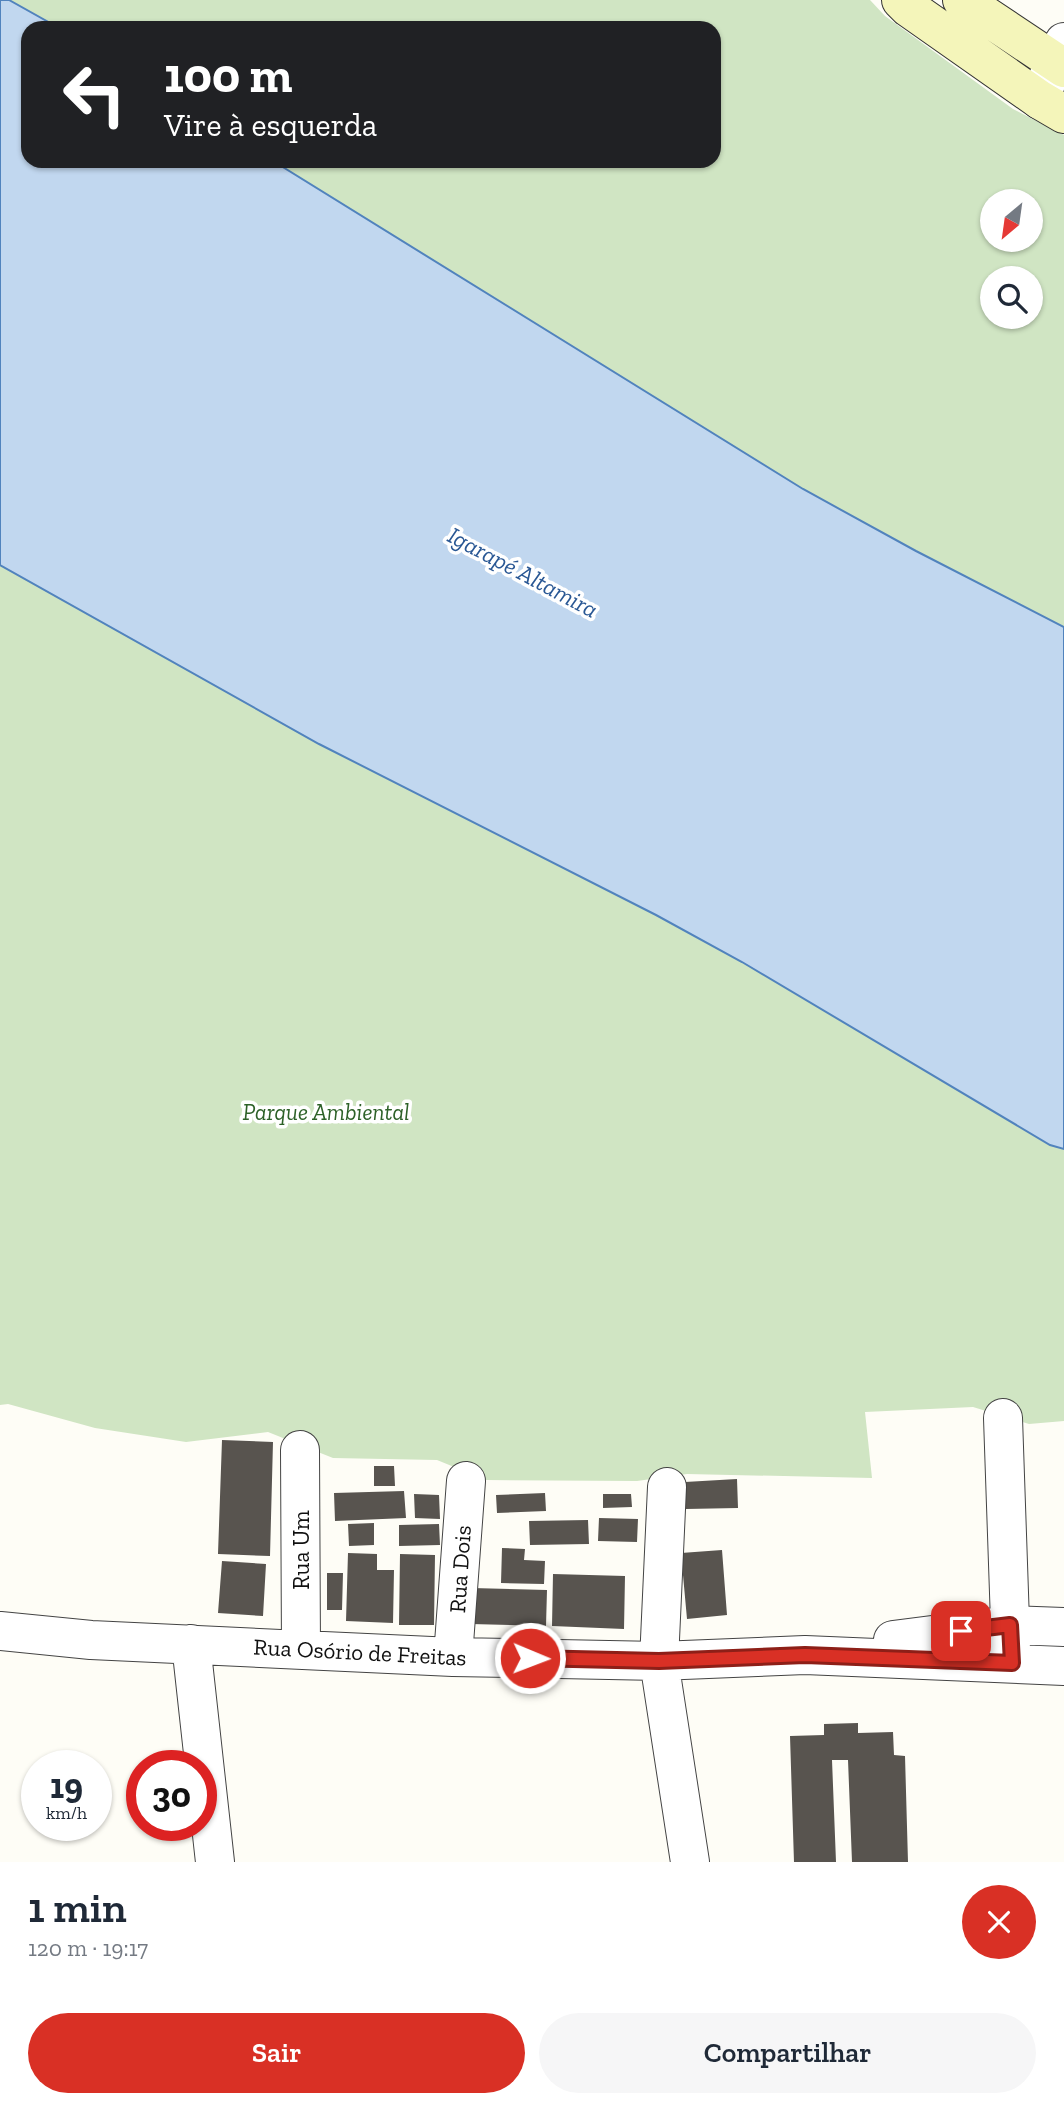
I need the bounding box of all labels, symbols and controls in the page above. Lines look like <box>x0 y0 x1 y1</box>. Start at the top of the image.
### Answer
text: 100 m <box>164 46 292 105</box>
icon: left <box>49 49 140 140</box>
text: Vire à esquerda <box>164 106 377 144</box>
north arrow <box>980 189 1043 252</box>
map controls <box>980 189 1043 329</box>
button: search <box>980 266 1043 329</box>
water label: Igarapé Altamira <box>443 520 603 624</box>
park label: Parque Ambiental <box>242 1098 410 1126</box>
street label: Rua Um <box>287 1510 315 1590</box>
street label: Rua Dois <box>443 1524 477 1614</box>
pin <box>931 1601 991 1661</box>
icon: arrive <box>942 1612 980 1650</box>
position arrow <box>493 1621 567 1695</box>
street label: Rua Osório de Freitas <box>253 1632 467 1672</box>
speed limit sign: 30 <box>126 1750 217 1841</box>
text: 19 <box>50 1765 83 1807</box>
text: km/h <box>46 1802 87 1824</box>
text: 1 min <box>28 1882 127 1933</box>
button: close <box>962 1885 1036 1959</box>
text: 120 m · 19:17 <box>28 1934 148 1962</box>
button: Sair <box>28 2013 525 2093</box>
button: Compartilhar <box>539 2013 1036 2093</box>

